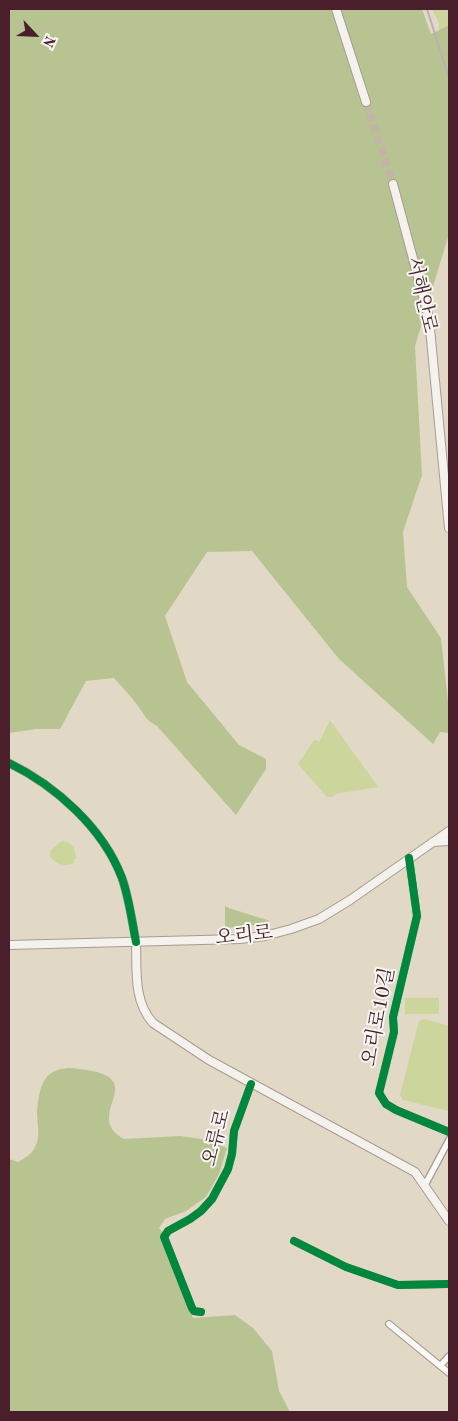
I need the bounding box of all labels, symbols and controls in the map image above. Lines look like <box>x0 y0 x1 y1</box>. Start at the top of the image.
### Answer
north arrow <box>10 10 60 60</box>
text: N <box>40 34 57 49</box>
street label: 서해안로 <box>401 255 441 335</box>
street label: 오리로 <box>214 921 274 951</box>
street label: 오리로10길 <box>358 965 400 1069</box>
street label: 오류로 <box>198 1107 236 1169</box>

